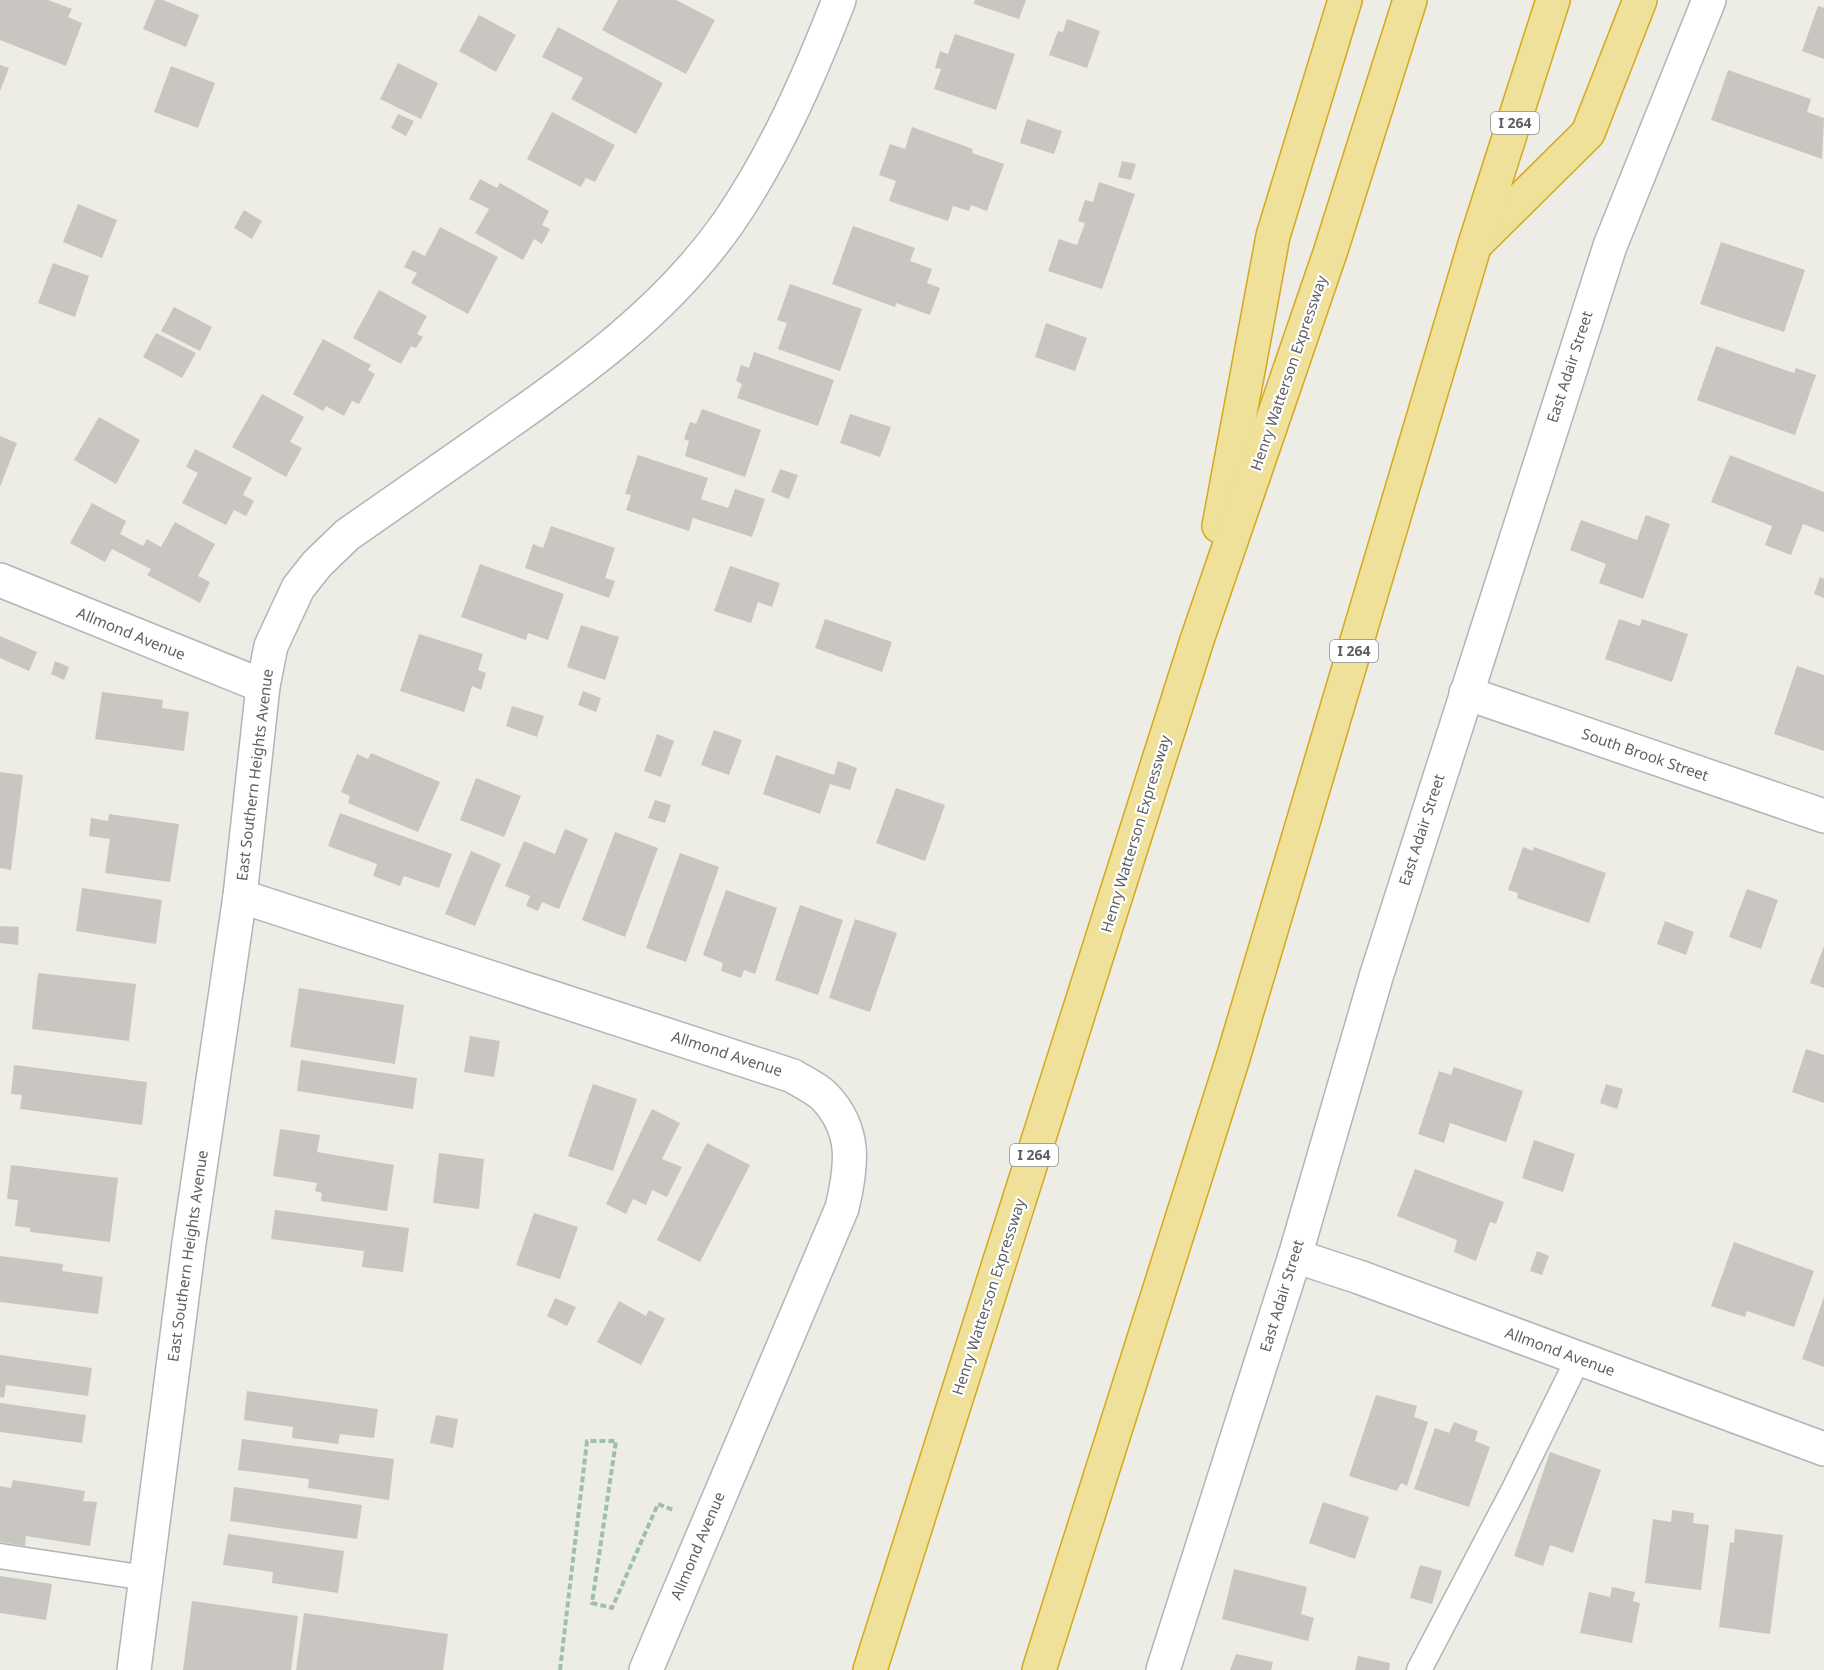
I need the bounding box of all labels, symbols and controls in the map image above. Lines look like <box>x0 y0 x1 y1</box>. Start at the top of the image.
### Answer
road number: I 264 <box>1491 112 1539 134</box>
street label: Henry Watterson Expressway <box>1245 272 1331 473</box>
street label: East Adair Street <box>1542 308 1597 425</box>
street label: Allmond Avenue <box>74 602 189 664</box>
road number: I 264 <box>1330 640 1378 662</box>
street label: East Southern Heights Avenue <box>231 668 277 882</box>
street label: South Brook Street <box>1579 723 1712 785</box>
street label: Henry Watterson Expressway <box>1095 732 1175 935</box>
street label: East Adair Street <box>1394 771 1449 888</box>
street label: Allmond Avenue <box>669 1026 785 1080</box>
road number: I 264 <box>1010 1144 1058 1166</box>
street label: East Southern Heights Avenue <box>162 1149 212 1363</box>
street label: Henry Watterson Expressway <box>947 1195 1029 1398</box>
street label: East Adair Street <box>1254 1237 1308 1354</box>
street label: Allmond Avenue <box>1503 1322 1618 1380</box>
street label: Allmond Avenue <box>665 1489 729 1603</box>

